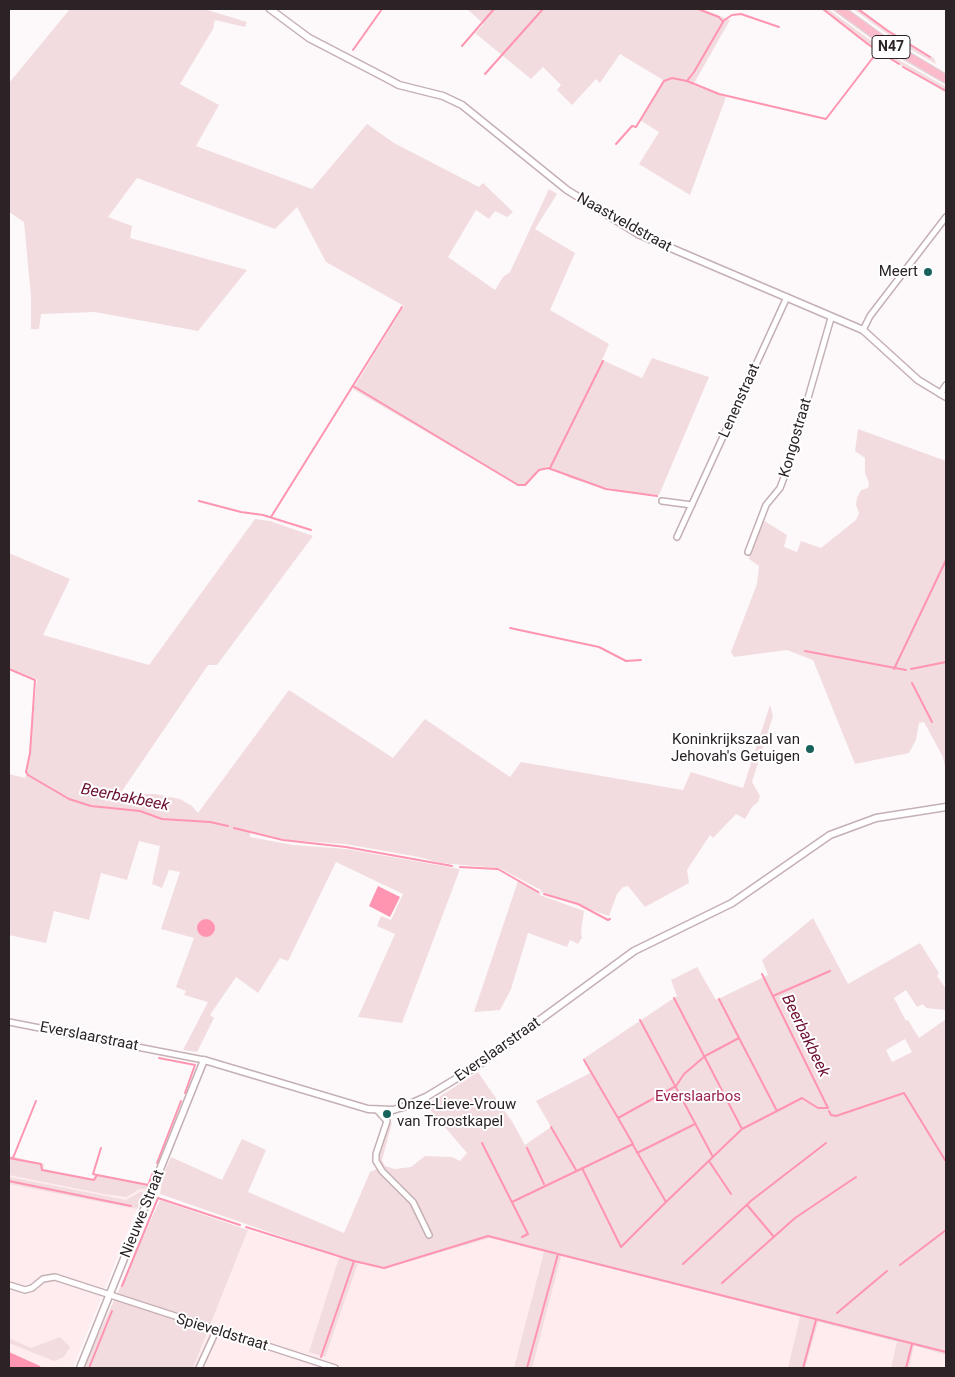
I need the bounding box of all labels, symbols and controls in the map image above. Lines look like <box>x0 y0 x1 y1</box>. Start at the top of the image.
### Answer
road number: N47 <box>872 36 910 58</box>
street label: Naastveldstraat <box>573 190 675 256</box>
place label: Meert <box>879 263 918 281</box>
marker: Meert <box>922 266 934 278</box>
street label: Lenenstraat <box>716 361 764 441</box>
street label: Kongostraat <box>776 396 816 480</box>
place label: Koninkrijkszaal van Jehovah's Getuigen <box>671 731 800 766</box>
marker: Koninkrijkszaal van Jehovah's Getuigen <box>804 743 816 755</box>
water label: Beerbakbeek <box>79 780 171 816</box>
water label: Beerbakbeek <box>777 992 833 1080</box>
street label: Everslaarstraat <box>452 1014 544 1086</box>
street label: Everslaarstraat <box>38 1019 140 1055</box>
park label: Everslaarbos <box>655 1088 741 1106</box>
place label: Onze-Lieve-Vrouw van Troostkapel <box>397 1096 516 1131</box>
marker: Onze-Lieve-Vrouw van Troostkapel <box>381 1108 393 1120</box>
street label: Nieuwe Straat <box>117 1167 169 1261</box>
street label: Spieveldstraat <box>174 1311 270 1355</box>

